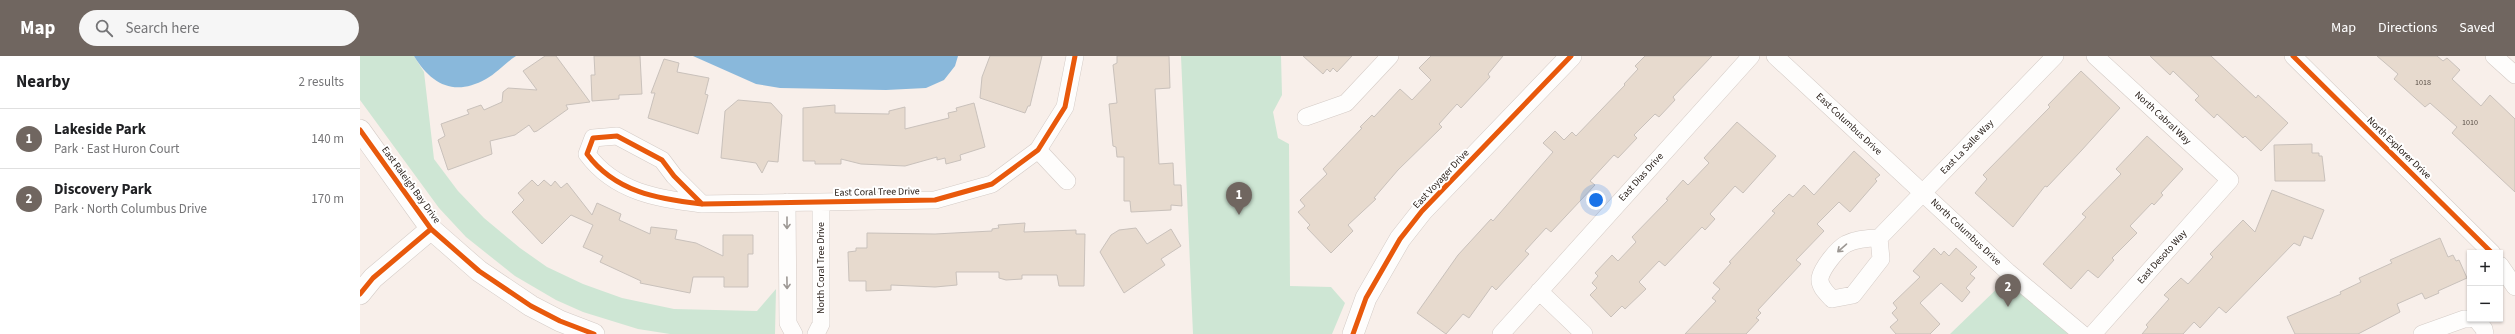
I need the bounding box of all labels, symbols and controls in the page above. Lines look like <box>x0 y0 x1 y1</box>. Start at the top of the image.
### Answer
search box <box>79 10 359 46</box>
text: Map <box>20 15 55 42</box>
icon: search <box>93 17 115 39</box>
text: Search here <box>125 18 199 39</box>
text: Map <box>2331 18 2356 38</box>
text: Directions <box>2378 18 2437 38</box>
text: Saved <box>2459 18 2495 38</box>
text: Nearby <box>16 70 70 94</box>
text: 2 results <box>299 73 344 91</box>
house number: 1018 <box>2415 77 2431 88</box>
street label: North Cabral Way <box>2132 88 2195 148</box>
street label: East Columbus Drive <box>1813 90 1885 158</box>
street label: North Explorer Drive <box>2364 114 2434 182</box>
street label: East La Salle Way <box>1937 116 1997 178</box>
house number: 1010 <box>2462 117 2478 128</box>
text: Lakeside Park <box>54 119 146 140</box>
text: 1 <box>26 130 32 148</box>
text: 140 m <box>311 130 344 148</box>
text: Park · East Huron Court <box>54 140 179 158</box>
street label: East Raleigh Bay Drive <box>378 144 444 226</box>
street label: East Voyager Drive <box>1410 146 1472 212</box>
street label: East Dias Drive <box>1615 150 1667 204</box>
text: Discovery Park <box>54 179 152 200</box>
pin: 1 <box>1226 182 1252 215</box>
street label: East Coral Tree Drive <box>834 184 920 200</box>
text: 2 <box>26 190 32 208</box>
text: 170 m <box>311 190 344 208</box>
your location <box>1586 190 1606 210</box>
street label: North Columbus Drive <box>1927 195 2005 269</box>
text: Park · North Columbus Drive <box>54 200 207 218</box>
one-way arrow <box>783 216 791 229</box>
street label: North Coral Tree Drive <box>814 222 828 314</box>
street label: East Desoto Way <box>2134 227 2190 287</box>
one-way arrow <box>1837 243 1848 252</box>
map controls <box>2467 250 2503 322</box>
button: + <box>2467 250 2503 286</box>
pin: 2 <box>1995 274 2021 307</box>
one-way arrow <box>784 276 791 289</box>
button: − <box>2467 286 2503 322</box>

